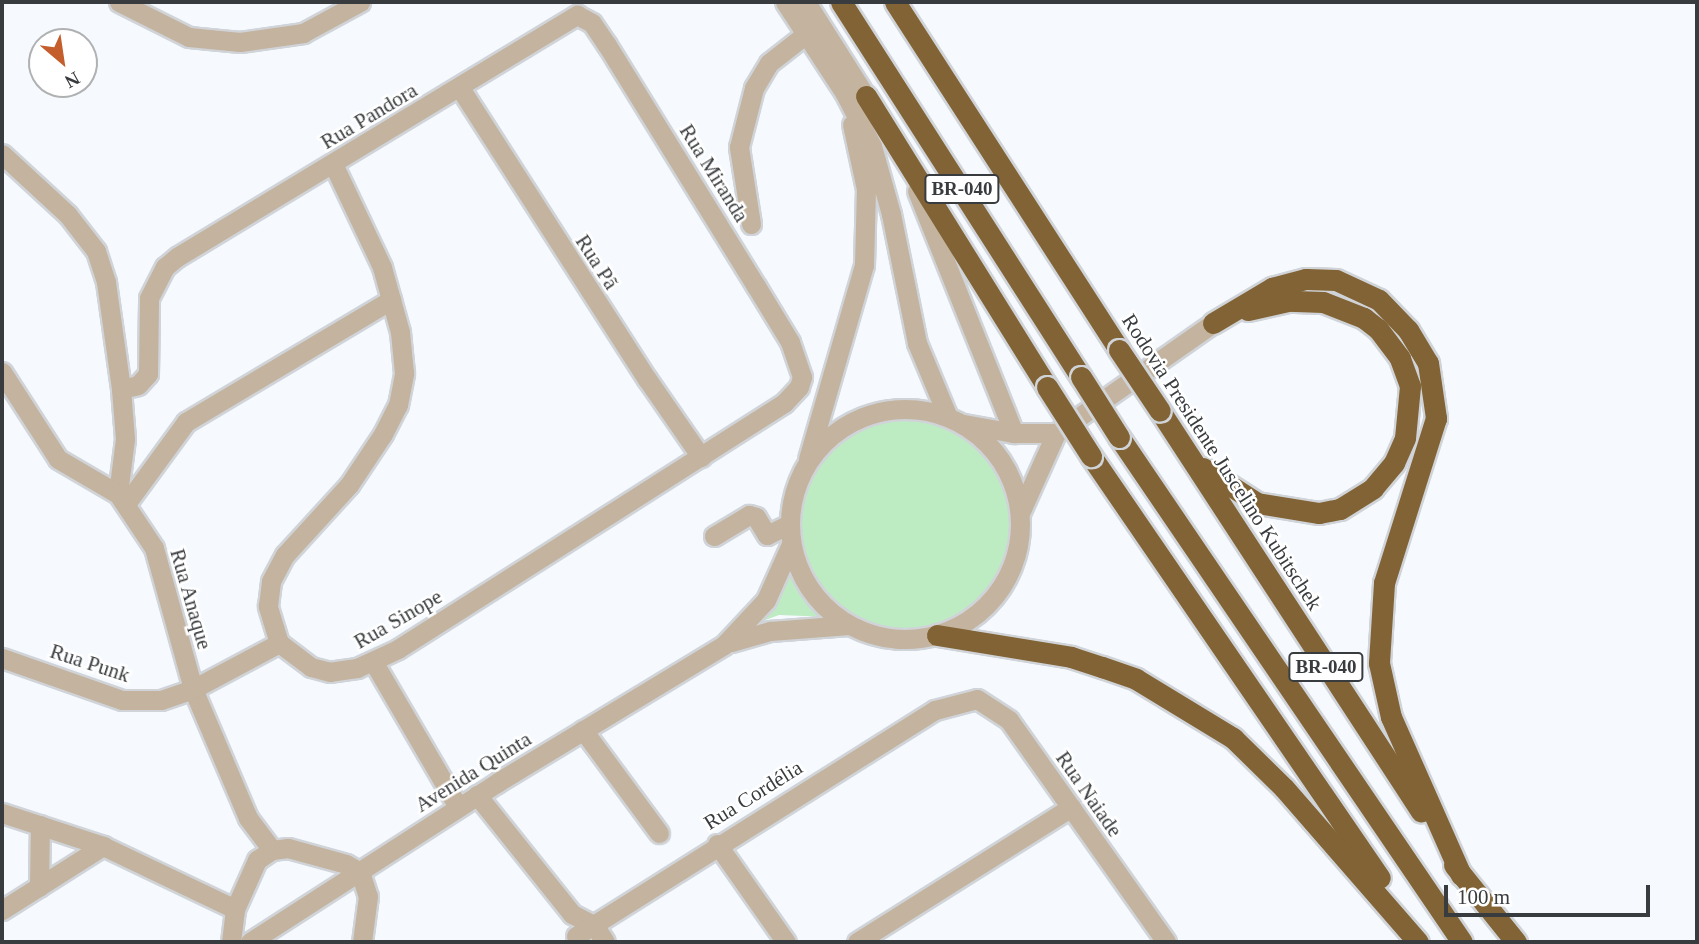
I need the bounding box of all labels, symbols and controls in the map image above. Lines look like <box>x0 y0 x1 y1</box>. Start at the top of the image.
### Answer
north arrow <box>28 28 98 98</box>
text: N <box>61 68 84 93</box>
street label: Rua Pandora <box>316 77 422 155</box>
street label: Rua Miranda <box>674 120 754 226</box>
road number: BR-040 <box>923 174 1000 204</box>
street label: Rua Pã <box>570 230 624 294</box>
street label: Rodovia Presidente Juscelino Kubitschek <box>1117 309 1327 615</box>
street label: Rua Anaque <box>165 545 217 653</box>
street label: Rua Sinope <box>350 584 446 654</box>
street label: Rua Punk <box>47 638 133 688</box>
road number: BR-040 <box>1288 652 1364 682</box>
street label: Avenida Quinta <box>410 726 536 818</box>
street label: Rua Naiade <box>1050 746 1128 842</box>
street label: Rua Cordélia <box>699 755 807 835</box>
scale bar <box>1447 870 1654 914</box>
text: 100 m <box>1457 885 1510 909</box>

